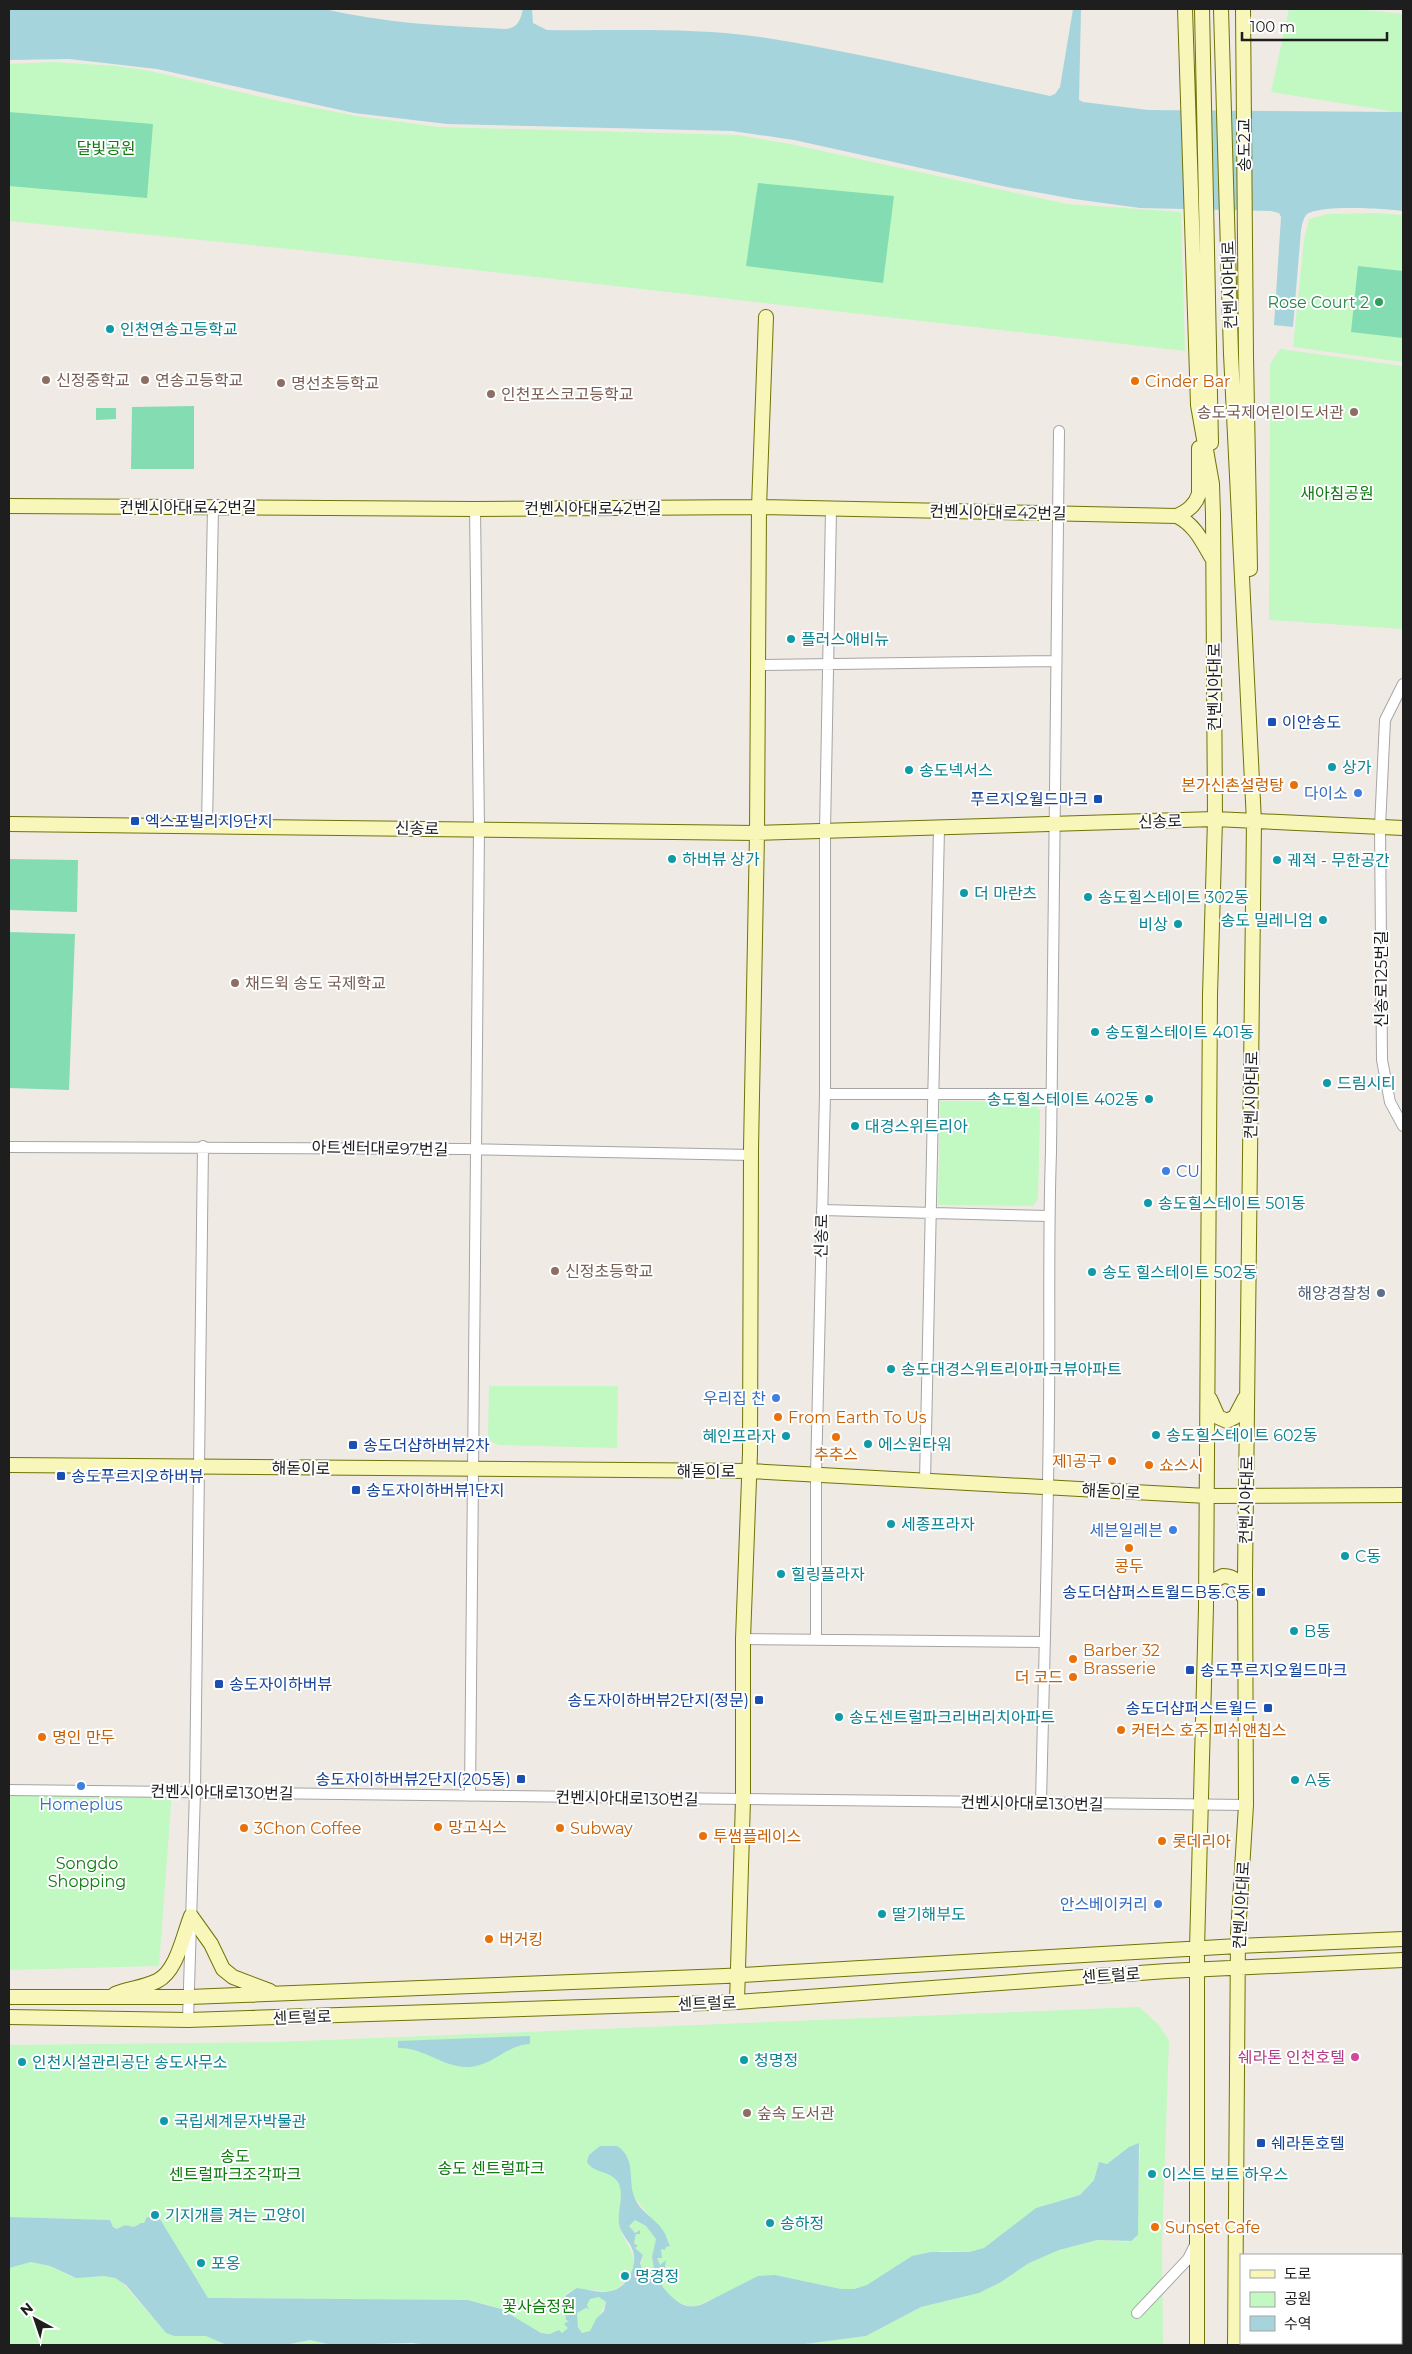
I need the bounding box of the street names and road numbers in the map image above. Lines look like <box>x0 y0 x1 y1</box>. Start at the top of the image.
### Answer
street label: 송도2교 <box>1235 118 1254 172</box>
street label: 컨벤시아대로 <box>1218 240 1241 329</box>
street label: 컨벤시아대로42번길 <box>119 498 257 517</box>
street label: 컨벤시아대로42번길 <box>524 499 662 518</box>
street label: 컨벤시아대로42번길 <box>929 502 1067 523</box>
street label: 컨벤시아대로 <box>1205 643 1224 731</box>
street label: 신송로 <box>1138 811 1183 832</box>
street label: 신송로 <box>395 819 440 838</box>
street label: 신송로125번길 <box>1372 930 1391 1028</box>
street label: 컨벤시아대로 <box>1241 1050 1262 1139</box>
street label: 아트센터대로97번길 <box>311 1138 449 1159</box>
street label: 신송로 <box>812 1213 831 1258</box>
street label: 컨벤시아대로 <box>1236 1455 1257 1544</box>
street label: 해돋이로 <box>271 1458 331 1479</box>
street label: 해돋이로 <box>677 1462 736 1481</box>
street label: 해돋이로 <box>1081 1480 1141 1503</box>
street label: 컨벤시아대로130번길 <box>150 1782 294 1803</box>
street label: 컨벤시아대로130번길 <box>555 1788 699 1809</box>
street label: 컨벤시아대로130번길 <box>960 1793 1104 1814</box>
street label: 컨벤시아대로 <box>1230 1860 1253 1950</box>
street label: 센트럴로 <box>1081 1964 1141 1987</box>
street label: 센트럴로 <box>677 1993 737 2014</box>
street label: 센트럴로 <box>272 2007 332 2028</box>

